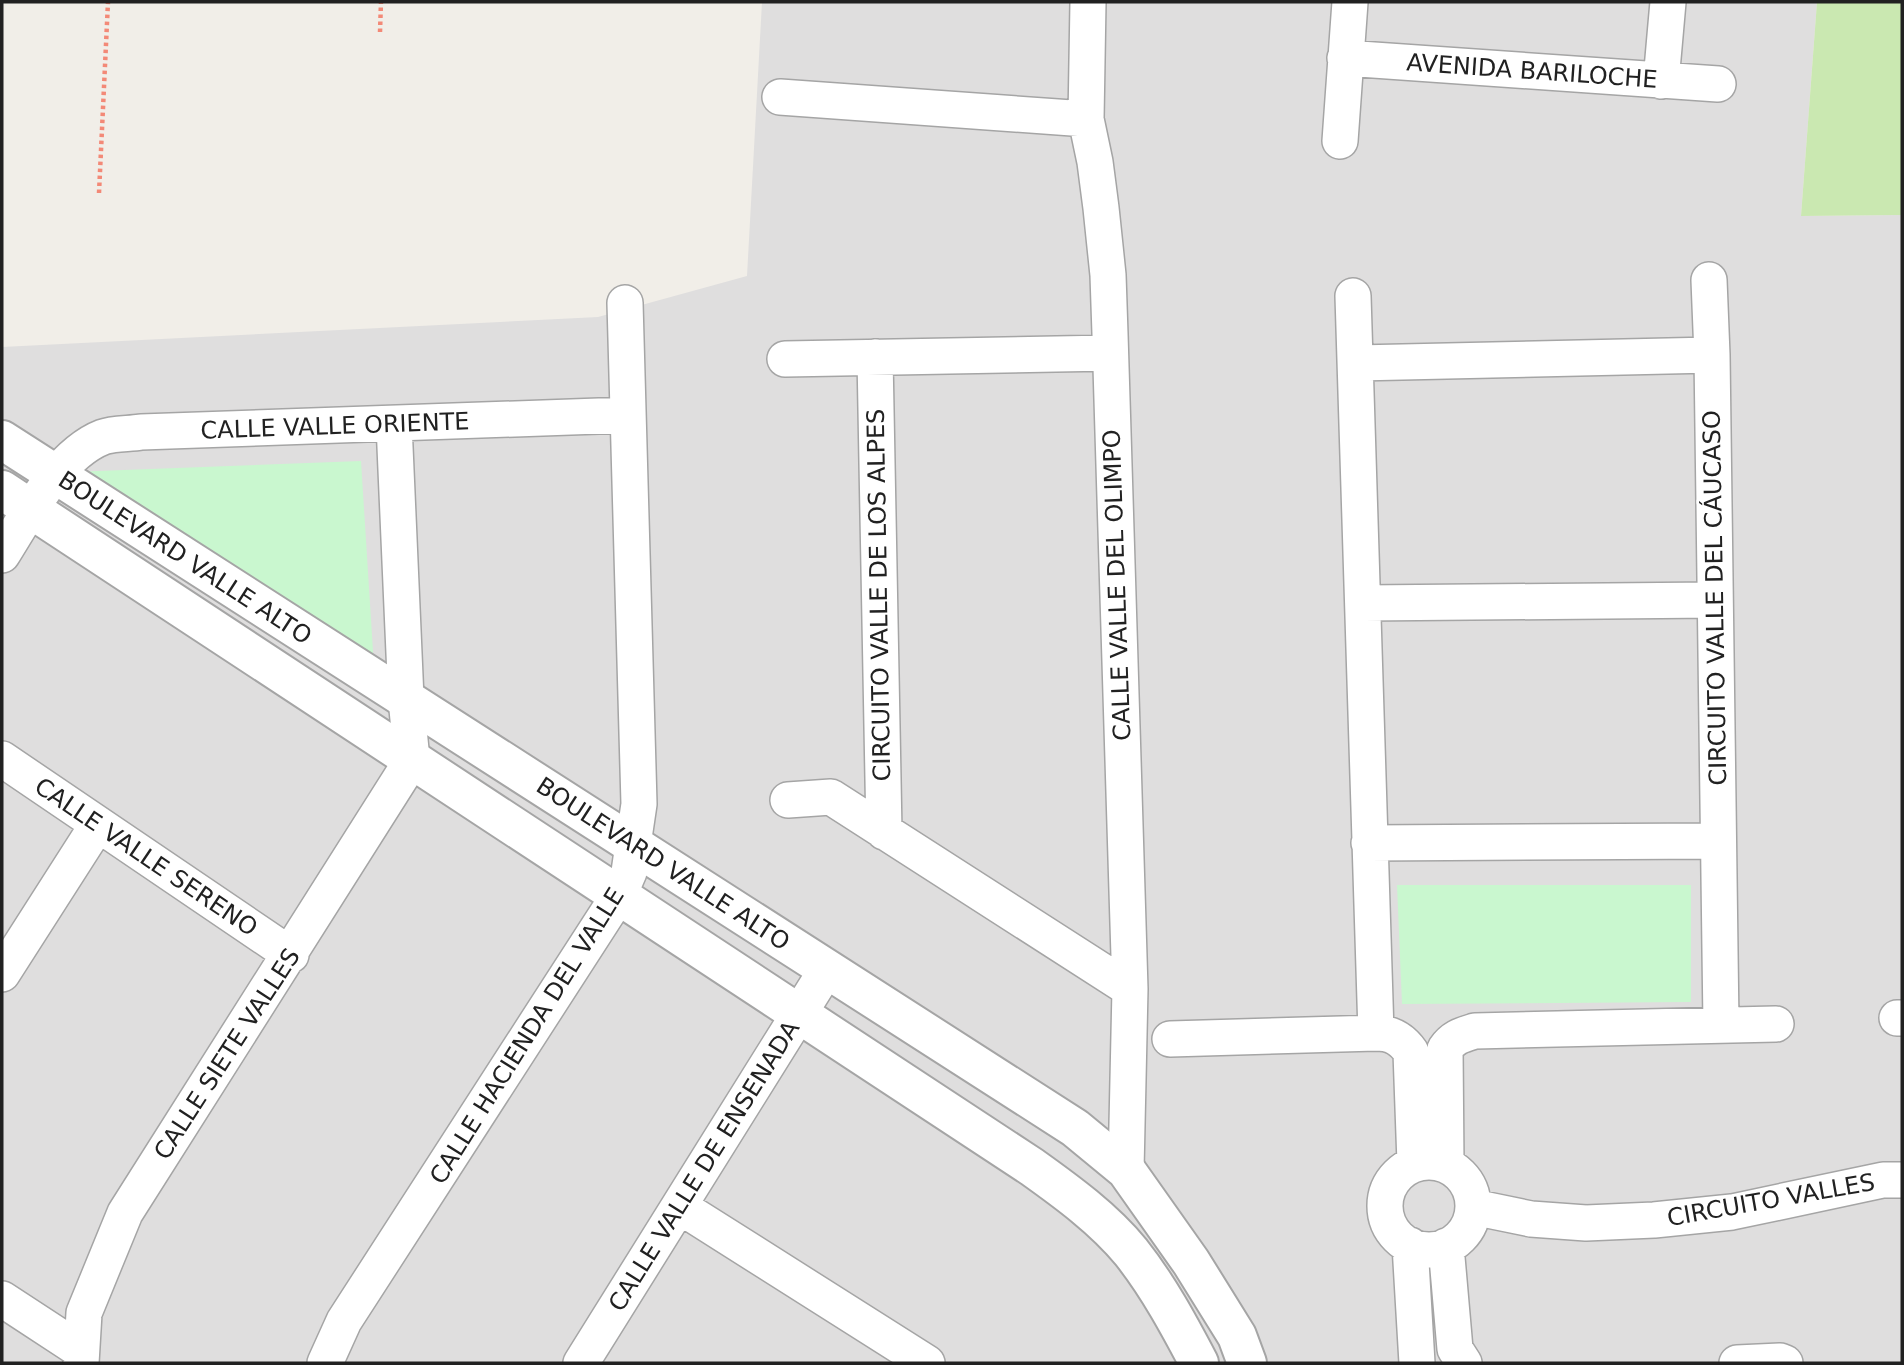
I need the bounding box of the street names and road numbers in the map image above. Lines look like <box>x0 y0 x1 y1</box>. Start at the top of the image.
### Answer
street label: AVENIDA BARILOCHE <box>1406 48 1658 94</box>
street label: CALLE VALLE ORIENTE <box>200 407 470 445</box>
street label: CIRCUITO VALLE DE LOS ALPES <box>862 408 896 782</box>
street label: CIRCUITO VALLE DEL CÁUCASO <box>1697 410 1732 786</box>
street label: CALLE VALLE DEL OLIMPO <box>1098 429 1136 741</box>
street label: BOULEVARD VALLE ALTO <box>53 466 317 650</box>
street label: CALLE VALLE SERENO <box>29 772 263 942</box>
street label: BOULEVARD VALLE ALTO <box>531 772 795 956</box>
street label: CALLE HACIENDA DEL VALLE <box>424 883 630 1189</box>
street label: CALLE SIETE VALLES <box>148 943 306 1165</box>
street label: CALLE VALLE DE ENSENADA <box>603 1015 806 1316</box>
street label: CIRCUITO VALLES <box>1665 1168 1877 1232</box>

